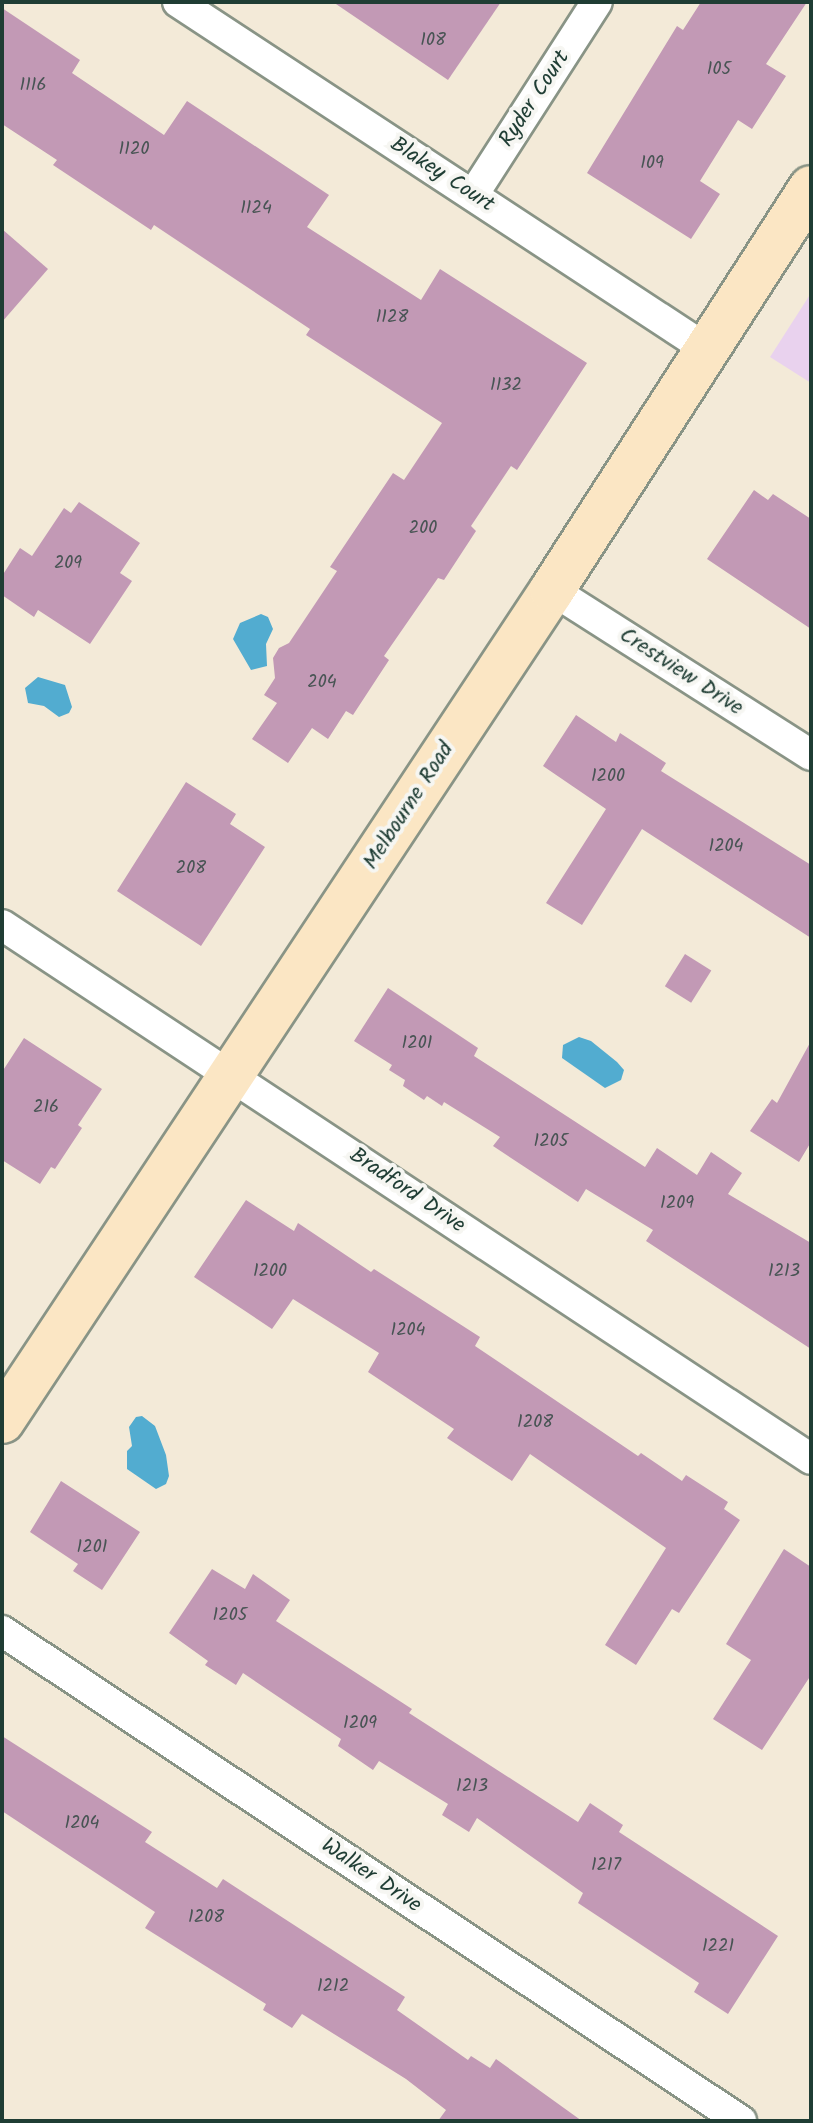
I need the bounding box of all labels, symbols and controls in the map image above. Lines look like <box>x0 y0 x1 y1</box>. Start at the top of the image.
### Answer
house number: 108 <box>420 30 446 52</box>
street label: Ryder Court <box>494 46 576 152</box>
house number: 105 <box>707 59 731 81</box>
house number: 1116 <box>20 75 46 97</box>
street label: Blakey Court <box>385 132 499 218</box>
house number: 1120 <box>119 139 149 161</box>
house number: 109 <box>640 153 664 175</box>
house number: 1124 <box>240 198 272 220</box>
house number: 1128 <box>376 307 408 329</box>
house number: 1132 <box>490 375 522 397</box>
house number: 200 <box>409 518 437 540</box>
house number: 209 <box>54 553 82 575</box>
street label: Crestview Drive <box>614 622 748 722</box>
house number: 204 <box>307 672 337 694</box>
street label: Melbourne Road <box>358 737 460 875</box>
house number: 1200 <box>591 766 625 788</box>
house number: 1204 <box>708 836 744 858</box>
house number: 208 <box>176 858 206 880</box>
house number: 1201 <box>402 1033 432 1055</box>
house number: 216 <box>33 1097 59 1119</box>
house number: 1205 <box>534 1131 568 1153</box>
street label: Bradford Drive <box>344 1143 470 1239</box>
house number: 1209 <box>660 1193 694 1215</box>
house number: 1200 <box>253 1261 287 1283</box>
house number: 1213 <box>768 1261 800 1283</box>
house number: 1204 <box>390 1320 426 1342</box>
house number: 1208 <box>517 1412 553 1434</box>
house number: 1201 <box>77 1537 107 1559</box>
house number: 1205 <box>213 1605 247 1627</box>
house number: 1209 <box>343 1713 377 1735</box>
house number: 1213 <box>456 1776 488 1798</box>
house number: 1204 <box>64 1813 100 1835</box>
street label: Walker Drive <box>316 1833 426 1919</box>
house number: 1217 <box>591 1855 621 1877</box>
house number: 1208 <box>188 1907 224 1929</box>
house number: 1221 <box>702 1936 734 1958</box>
house number: 1212 <box>317 1976 349 1998</box>

